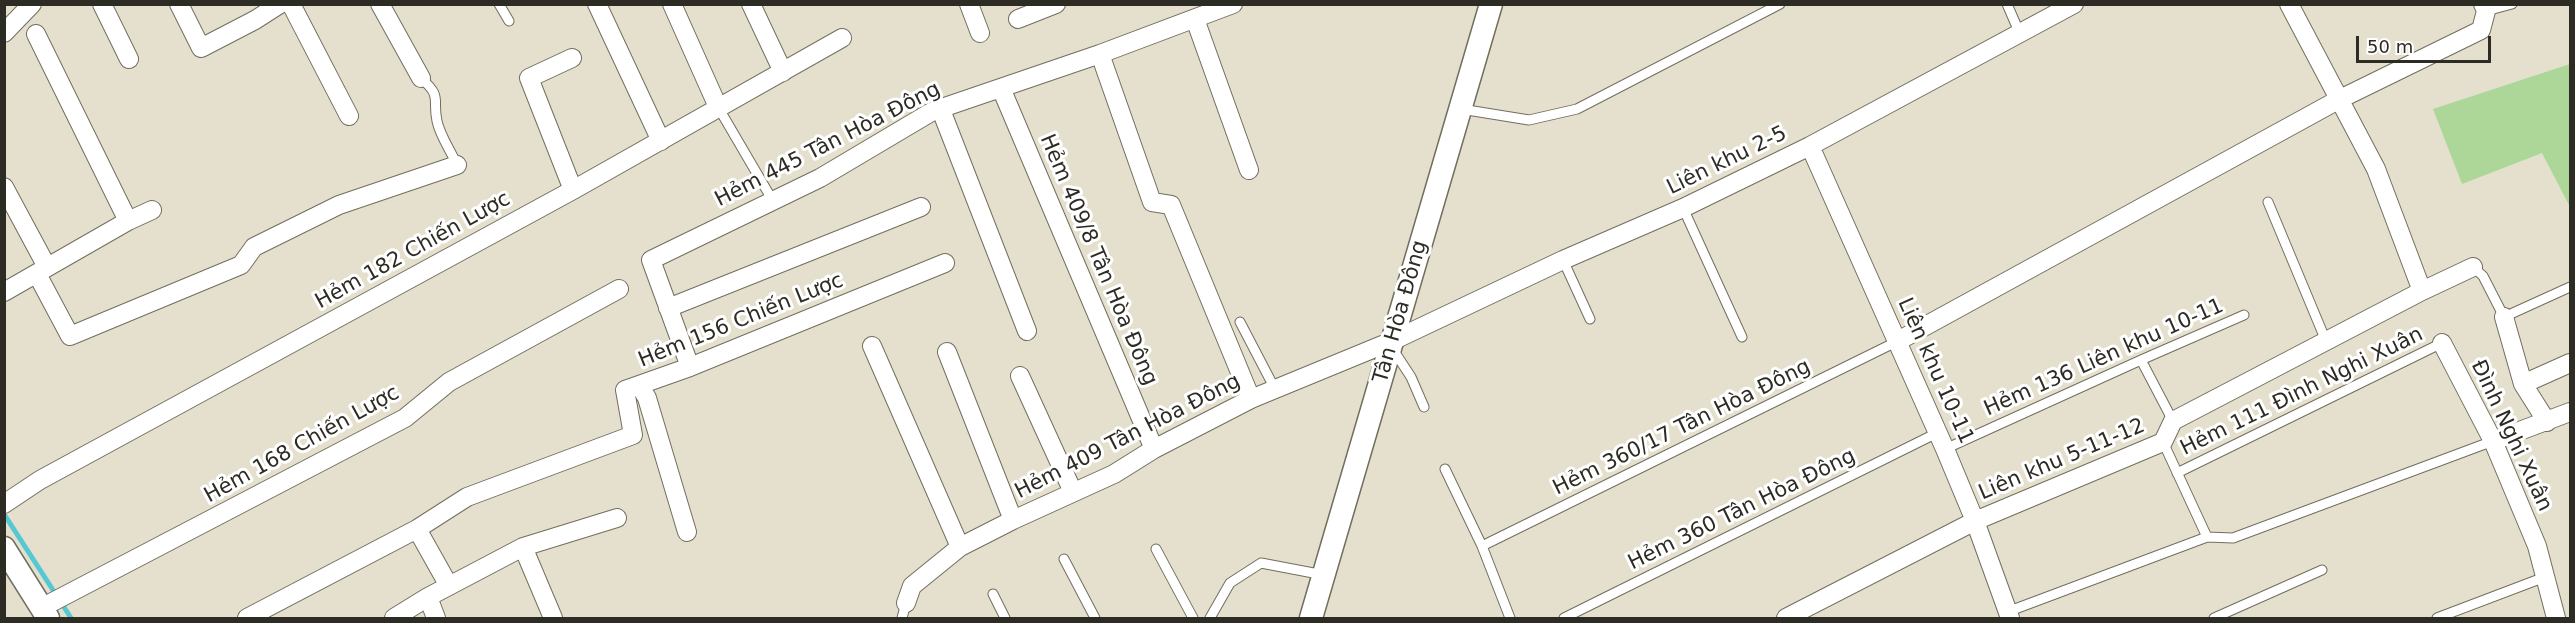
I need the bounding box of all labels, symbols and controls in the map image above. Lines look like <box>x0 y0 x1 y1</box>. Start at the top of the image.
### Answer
scale bar <box>2359 24 2494 62</box>
text: 50 m <box>2367 36 2413 57</box>
street label: Hẻm 445 Tân Hòa Đông <box>711 77 945 213</box>
street label: Liên khu 2-5 <box>1663 121 1791 201</box>
street label: Hẻm 409/8 Tân Hòa Đông <box>1034 131 1162 389</box>
street label: Hẻm 182 Chiến Lược <box>311 187 515 315</box>
street label: Tân Hòa Đông <box>1369 238 1433 386</box>
street label: Hẻm 156 Chiến Lược <box>635 268 847 374</box>
street label: Liên khu 10-11 <box>1892 294 1978 448</box>
street label: Hẻm 136 Liên khu 10-11 <box>1980 294 2228 422</box>
street label: Hẻm 111 Đình Nghi Xuân <box>2177 322 2427 462</box>
street label: Hẻm 360/17 Tân Hòa Đông <box>1549 355 1815 501</box>
street label: Đình Nghi Xuân <box>2465 356 2557 516</box>
street label: Hẻm 409 Tân Hòa Đông <box>1011 369 1245 505</box>
street label: Hẻm 168 Chiến Lược <box>200 381 404 509</box>
street label: Liên khu 5-11-12 <box>1975 414 2149 506</box>
street label: Hẻm 360 Tân Hòa Đông <box>1624 444 1860 576</box>

